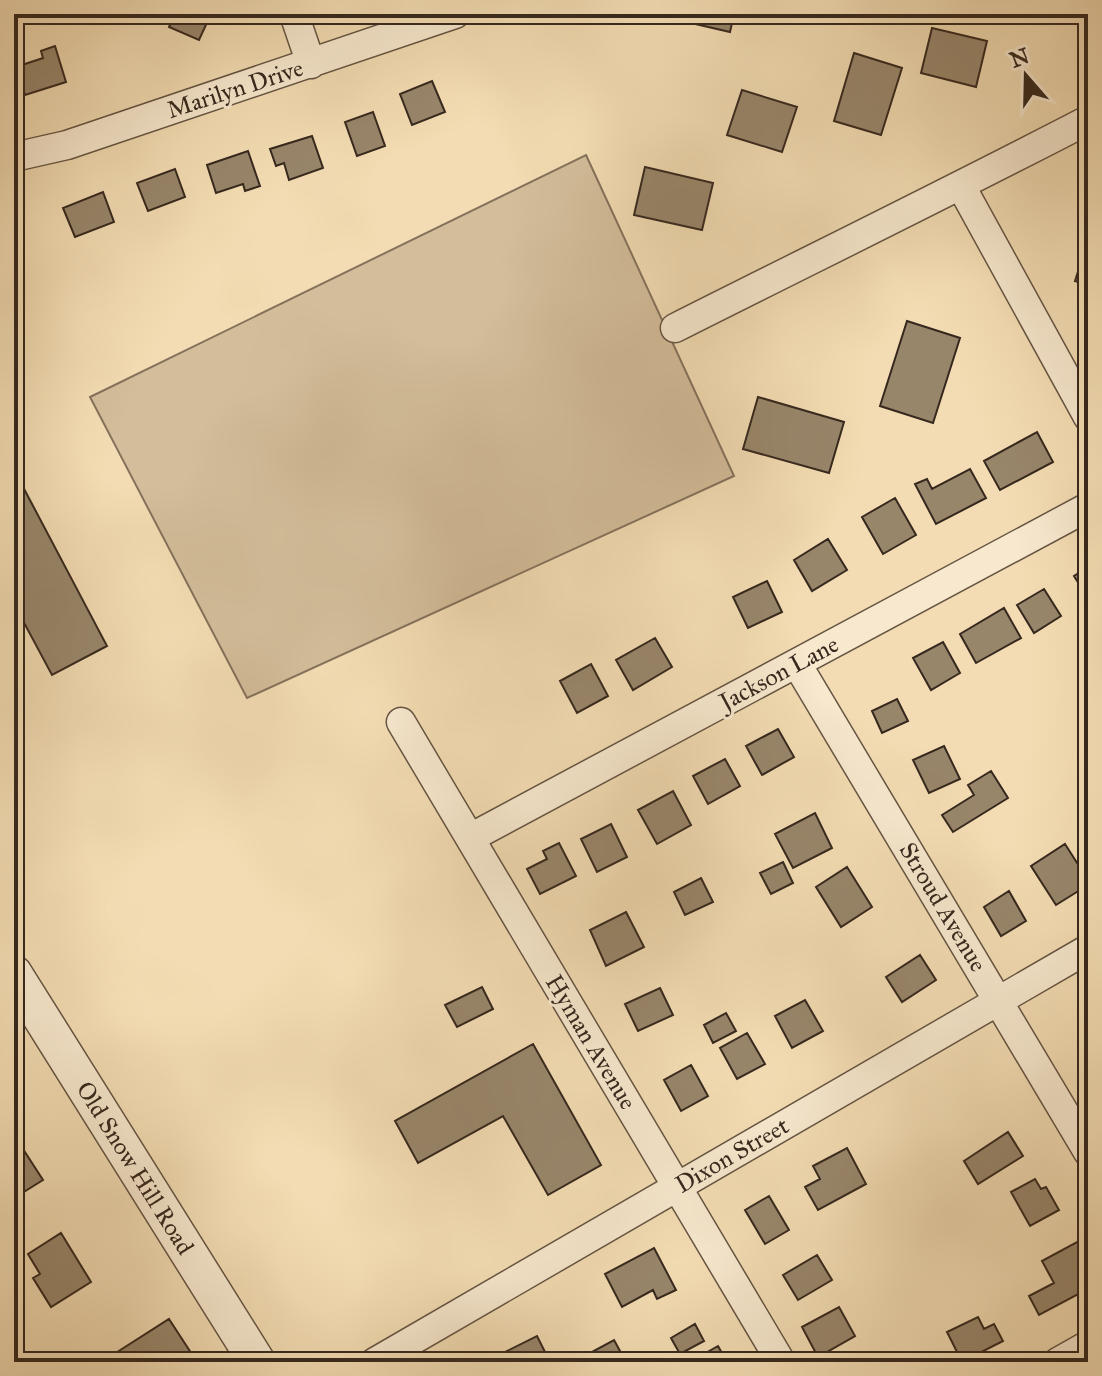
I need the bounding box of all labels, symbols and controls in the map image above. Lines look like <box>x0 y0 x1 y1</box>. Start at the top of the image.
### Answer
north arrow <box>986 36 1066 116</box>
text: N <box>1006 42 1033 74</box>
street label: Marilyn Drive <box>163 53 307 125</box>
street label: Jackson Lane <box>712 629 844 718</box>
street label: Stroud Avenue <box>893 837 993 977</box>
street label: Hyman Avenue <box>539 969 643 1115</box>
street label: Old Snow Hill Road <box>70 1076 200 1260</box>
street label: Dixon Street <box>670 1110 794 1199</box>

